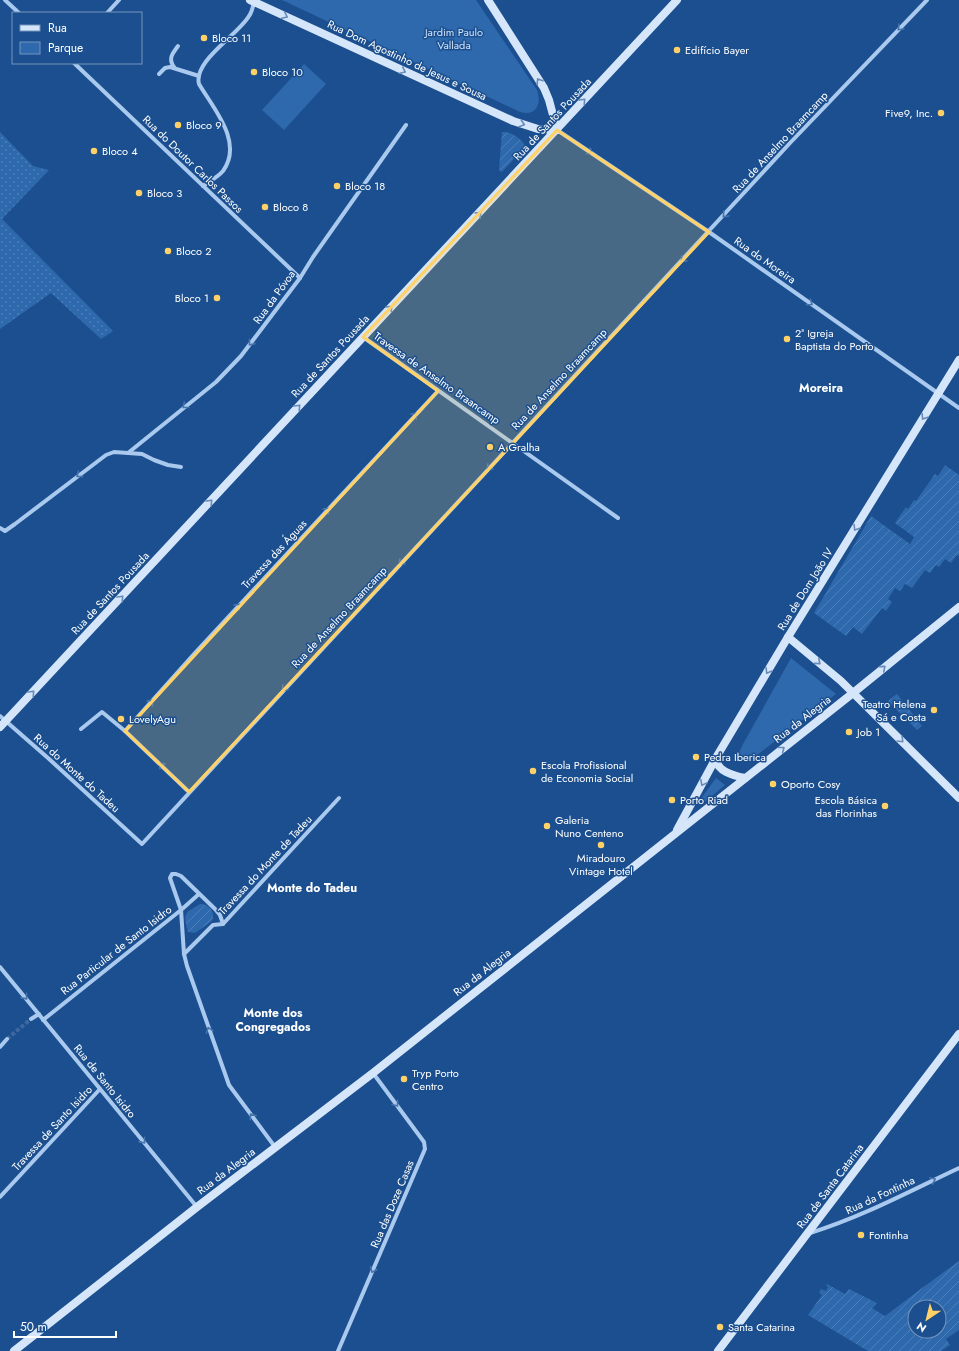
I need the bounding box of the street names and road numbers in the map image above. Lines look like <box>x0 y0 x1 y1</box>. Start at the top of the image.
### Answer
street label: Rua Dom Agostinho de Jesus e Sousa <box>325 16 489 104</box>
street label: Rua de Santos Pousada <box>509 74 595 164</box>
street label: Rua de Anselmo Braamcamp <box>729 88 831 196</box>
street label: Rua do Doutor Carlos Passos <box>139 112 247 217</box>
street label: Rua do Moreira <box>731 233 799 287</box>
street label: Rua da Póvoa <box>249 267 299 327</box>
street label: Rua de Santos Pousada <box>287 311 373 401</box>
street label: Rua de Anselmo Braamcamp <box>508 325 610 433</box>
street label: Travessa de Anselmo Braancamp <box>370 328 504 428</box>
street label: Travessa das Águas <box>238 515 311 592</box>
street label: Rua de Dom João IV <box>773 544 837 633</box>
street label: Rua de Santos Pousada <box>67 548 153 638</box>
street label: Rua de Anselmo Braamcamp <box>288 563 390 671</box>
street label: Rua da Alegria <box>770 691 834 747</box>
street label: Rua do Monte do Tadeu <box>30 730 124 816</box>
street label: Travessa do Monte de Tadeu <box>214 812 316 918</box>
street label: Rua Particular de Santo Isidro <box>57 902 175 998</box>
street label: Rua da Alegria <box>450 944 514 1000</box>
street label: Rua de Santo Isidro <box>70 1041 140 1121</box>
street label: Travessa de Santo Isidro <box>8 1082 96 1174</box>
street label: Rua de Santa Catarina <box>793 1140 867 1232</box>
street label: Rua da Alegria <box>194 1144 258 1198</box>
street label: Rua das Doze Casas <box>366 1157 418 1250</box>
street label: Rua da Fontinha <box>843 1172 917 1218</box>

